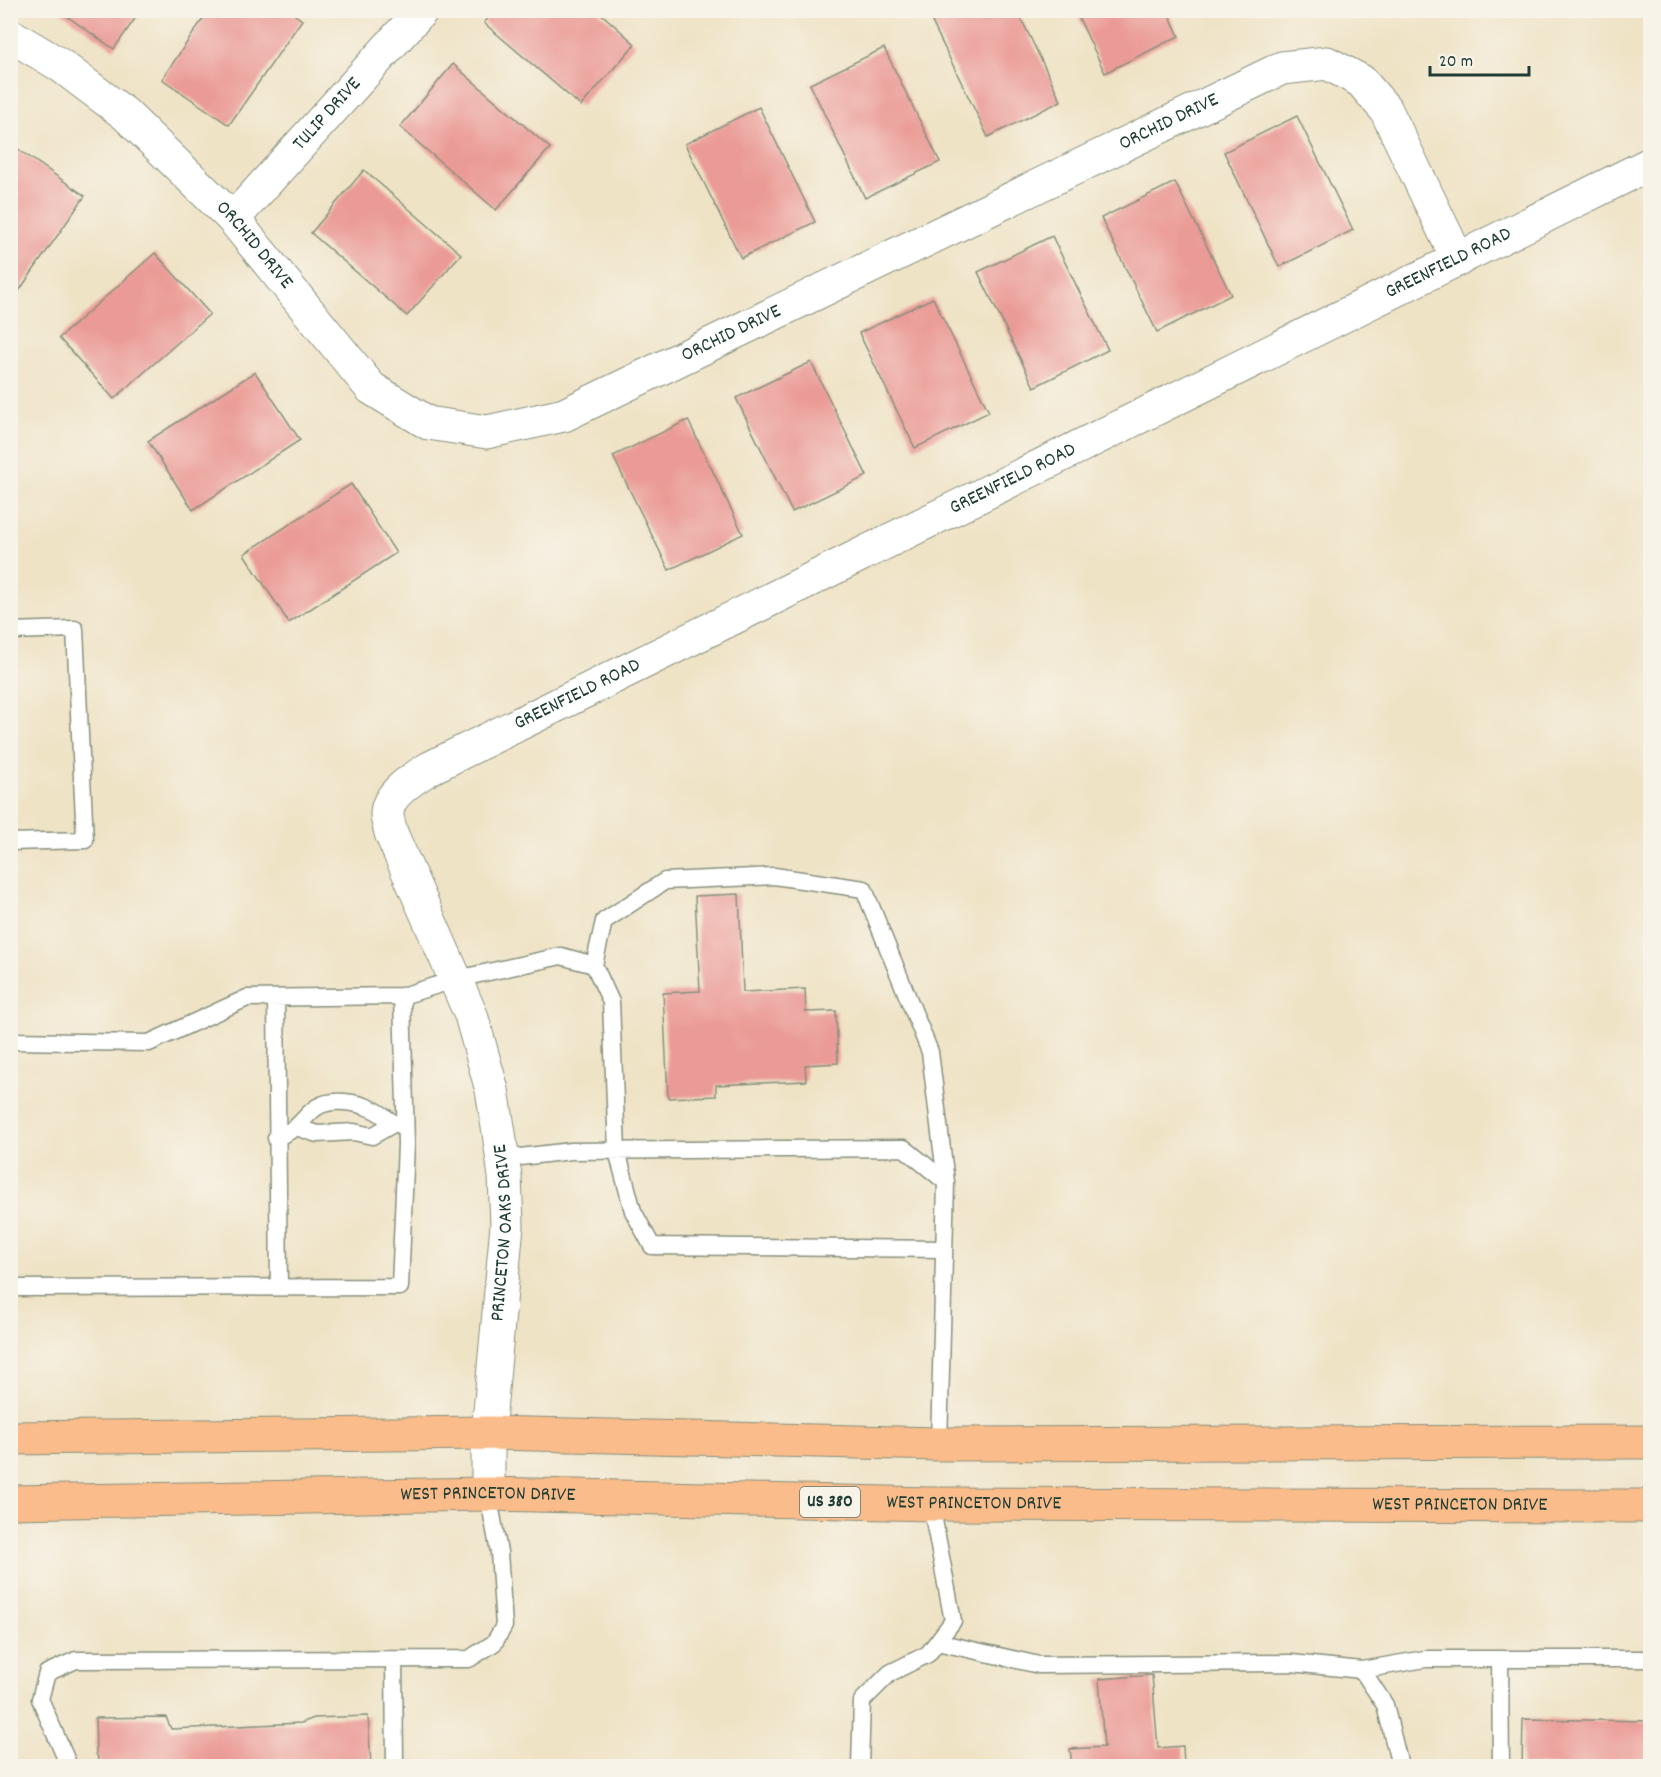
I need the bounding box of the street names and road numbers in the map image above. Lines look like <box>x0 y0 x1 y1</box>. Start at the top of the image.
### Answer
street label: TULIP DRIVE <box>287 71 368 157</box>
street label: ORCHID DRIVE <box>1115 87 1224 159</box>
street label: ORCHID DRIVE <box>209 195 299 296</box>
street label: GREENFIELD ROAD <box>1381 221 1517 307</box>
street label: ORCHID DRIVE <box>677 298 786 370</box>
street label: GREENFIELD ROAD <box>945 436 1081 522</box>
street label: GREENFIELD ROAD <box>510 652 645 738</box>
street label: PRINCETON OAKS DRIVE <box>484 1142 521 1323</box>
street label: WEST PRINCETON DRIVE <box>400 1480 576 1510</box>
road number: US 380 <box>800 1487 860 1517</box>
street label: WEST PRINCETON DRIVE <box>886 1489 1061 1518</box>
street label: WEST PRINCETON DRIVE <box>1372 1491 1547 1520</box>

